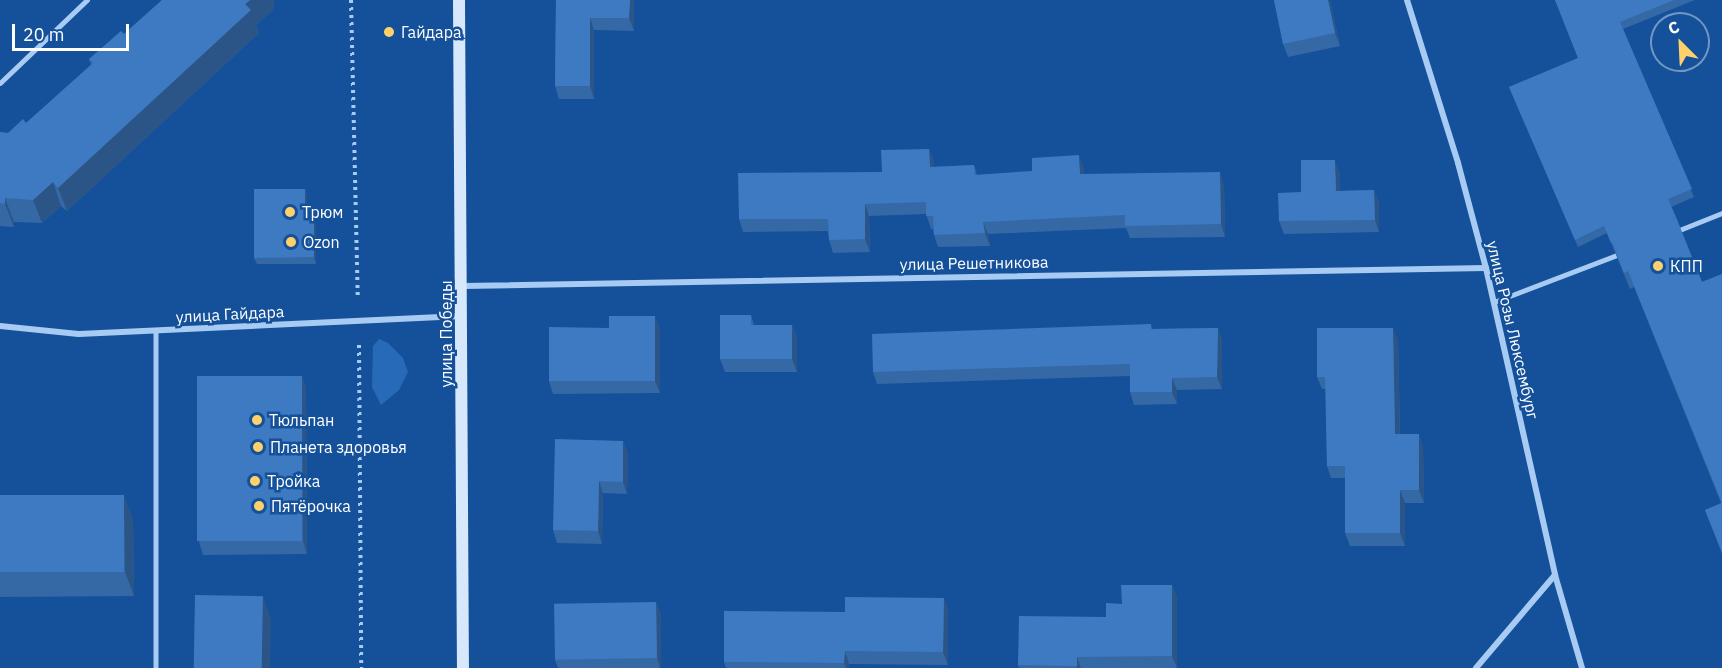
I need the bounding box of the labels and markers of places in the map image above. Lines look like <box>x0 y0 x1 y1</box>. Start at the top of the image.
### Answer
place label: Гайдара <box>401 22 461 42</box>
marker: Гайдара <box>382 25 396 39</box>
place label: Трюм <box>302 202 343 222</box>
marker: Трюм <box>283 205 297 219</box>
place label: Ozon <box>303 232 340 252</box>
marker: Ozon <box>284 235 298 249</box>
place label: КПП <box>1670 256 1703 276</box>
marker: КПП <box>1651 259 1665 273</box>
place label: Тюльпан <box>269 410 334 430</box>
marker: Тюльпан <box>250 413 264 427</box>
place label: Планета здоровья <box>270 437 407 457</box>
marker: Планета здоровья <box>251 440 265 454</box>
place label: Тройка <box>267 471 320 491</box>
marker: Тройка <box>248 474 262 488</box>
place label: Пятёрочка <box>271 496 351 516</box>
marker: Пятёрочка <box>252 499 266 513</box>

